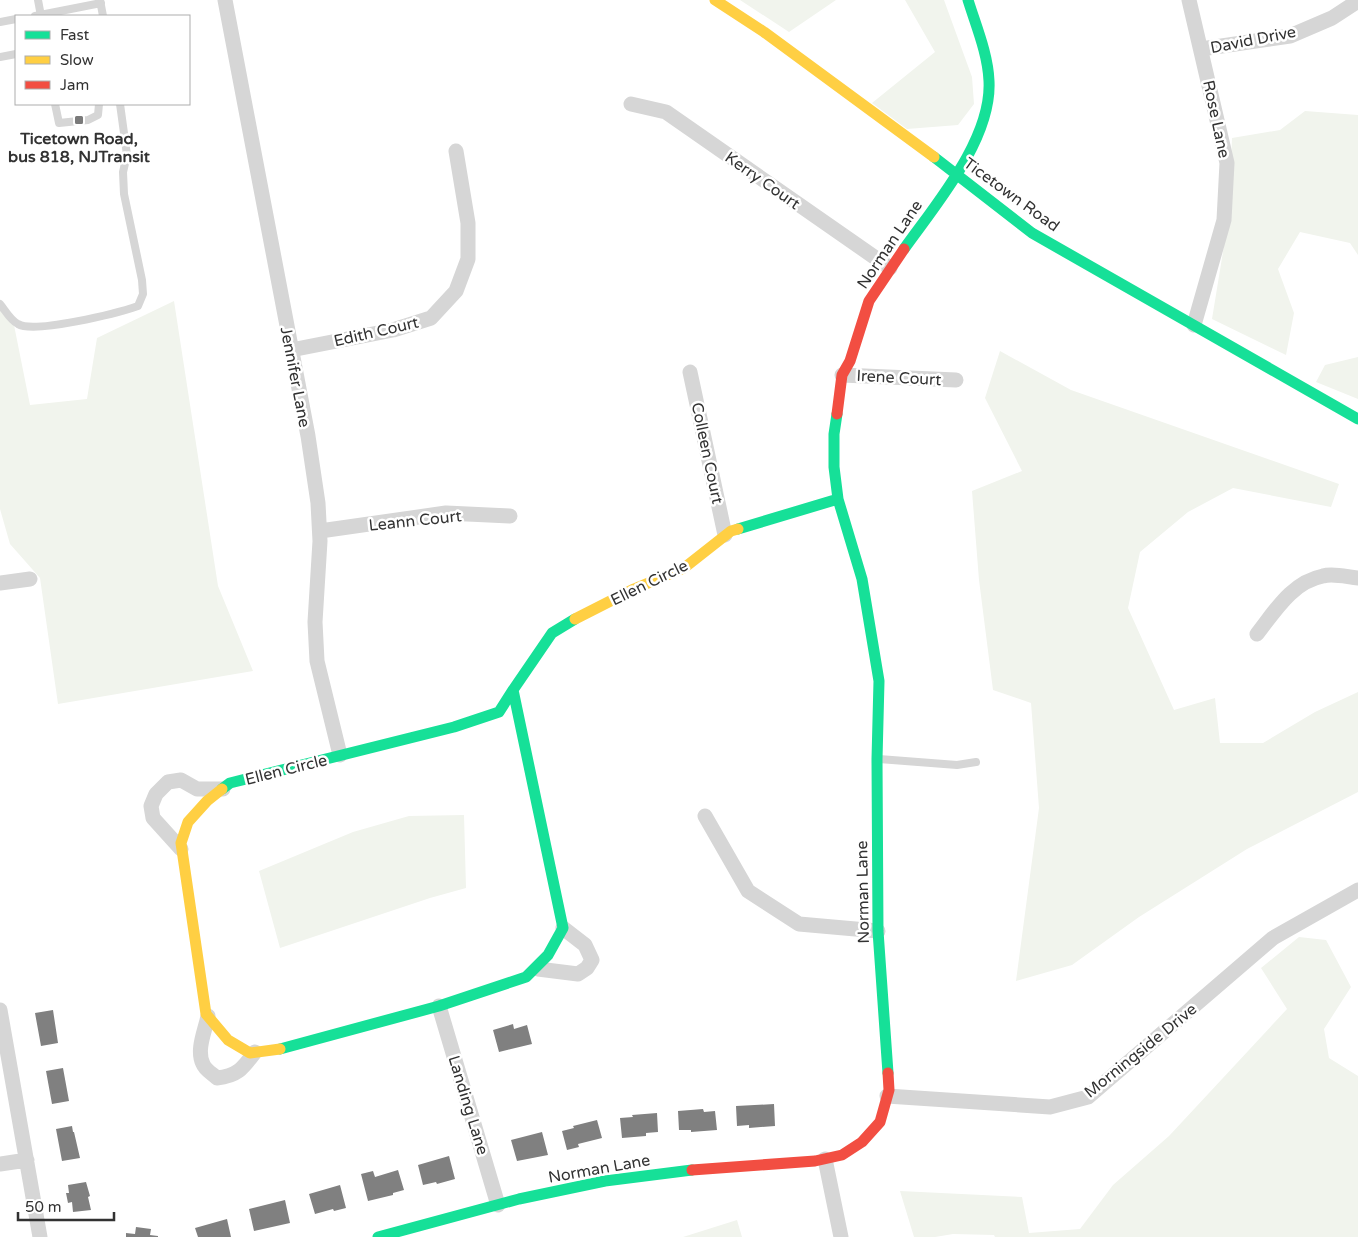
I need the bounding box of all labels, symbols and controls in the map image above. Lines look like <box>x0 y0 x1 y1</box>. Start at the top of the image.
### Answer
legend <box>15 15 190 105</box>
street label: David Drive <box>1209 22 1298 58</box>
text: Fast <box>60 26 90 44</box>
text: Slow <box>60 51 94 69</box>
text: Jam <box>60 76 89 94</box>
street label: Rose Lane <box>1198 78 1234 160</box>
marker: Ticetown Road, bus 818, NJTransit <box>73 114 85 126</box>
place label: Ticetown Road, bus 818, NJTransit <box>8 129 151 167</box>
street label: Kerry Court <box>721 148 804 214</box>
street label: Ticetown Road <box>960 153 1063 236</box>
street label: Norman Lane <box>853 196 927 293</box>
street label: Edith Court <box>332 312 421 351</box>
street label: Jennifer Lane <box>275 325 315 429</box>
street label: Irene Court <box>856 366 942 390</box>
street label: Colleen Court <box>687 401 728 506</box>
street label: Leann Court <box>368 506 463 536</box>
street label: Ellen Circle <box>607 556 691 610</box>
street label: Ellen Circle <box>243 750 329 790</box>
street label: Norman Lane <box>852 840 874 944</box>
street label: Morningside Drive <box>1080 999 1201 1102</box>
street label: Landing Lane <box>443 1053 493 1157</box>
street label: Norman Lane <box>547 1150 652 1188</box>
scale bar <box>18 1190 114 1222</box>
text: 50 m <box>25 1198 62 1216</box>

